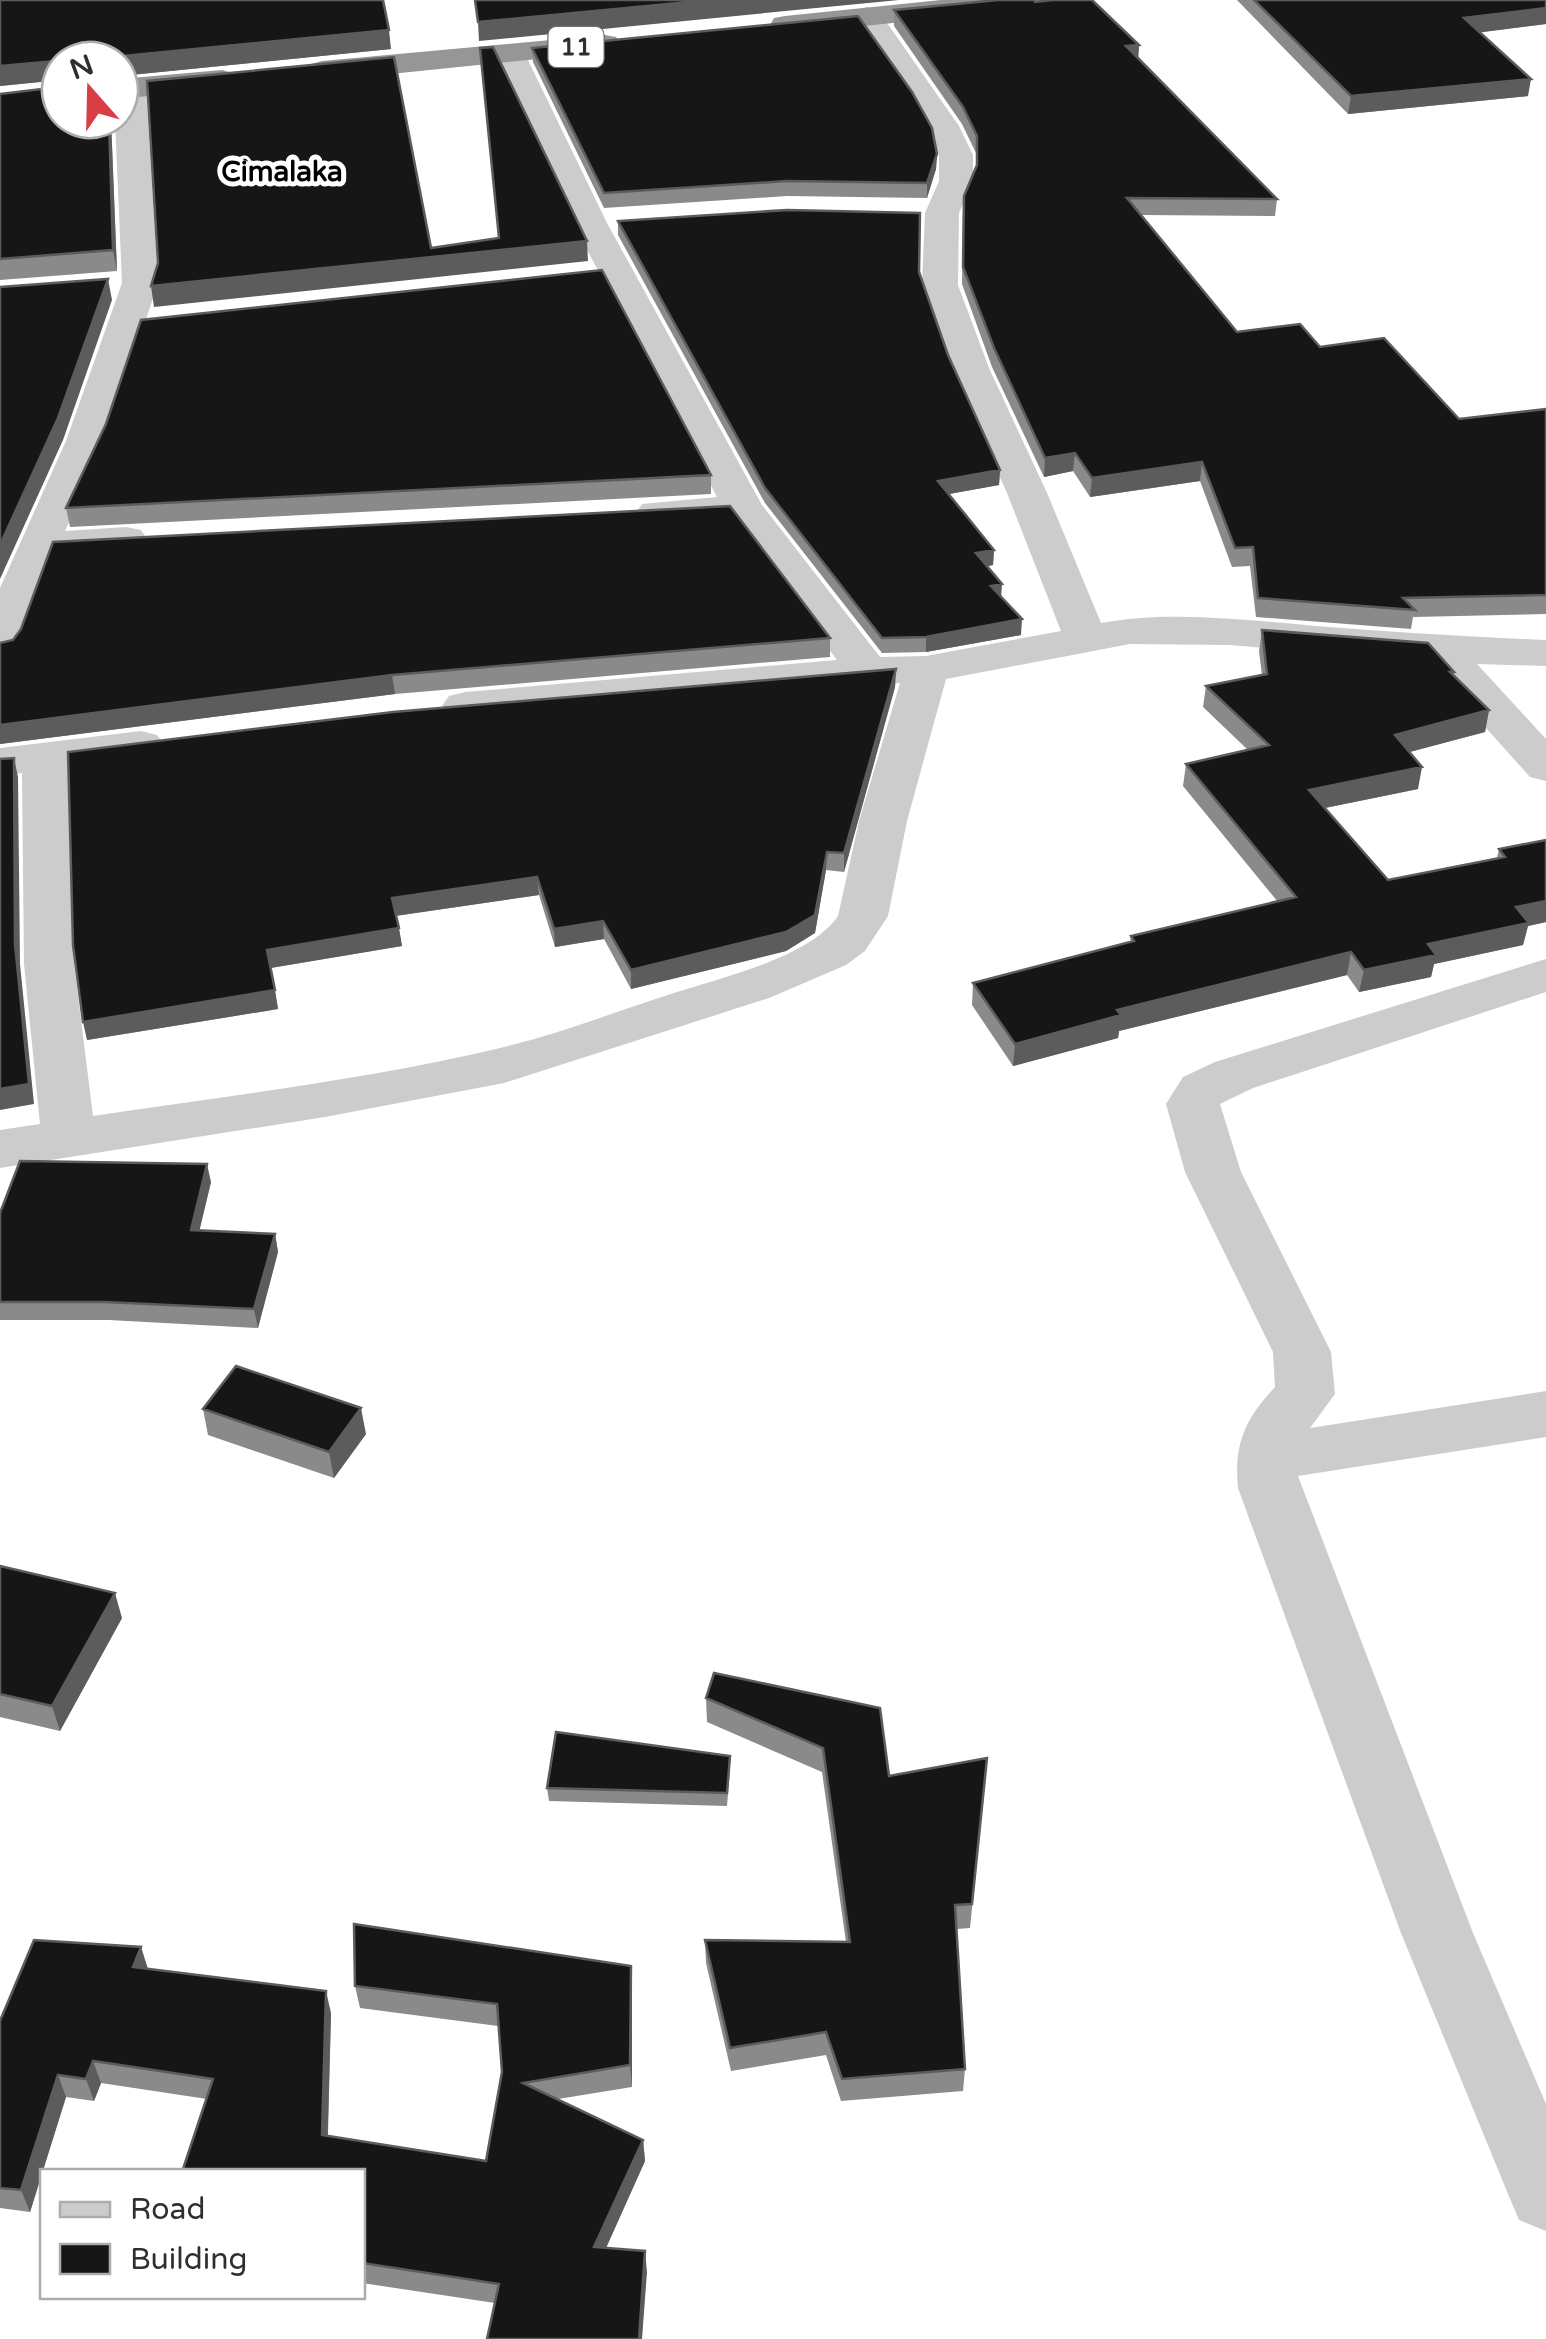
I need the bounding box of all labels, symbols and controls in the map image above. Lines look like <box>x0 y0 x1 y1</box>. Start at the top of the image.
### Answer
road number: 11 <box>548 27 604 67</box>
north arrow <box>40 40 140 140</box>
text: N <box>65 48 98 87</box>
district label: Cimalaka <box>221 155 343 189</box>
legend <box>40 2169 365 2299</box>
text: Road <box>130 2191 205 2228</box>
text: Building <box>130 2241 247 2278</box>

